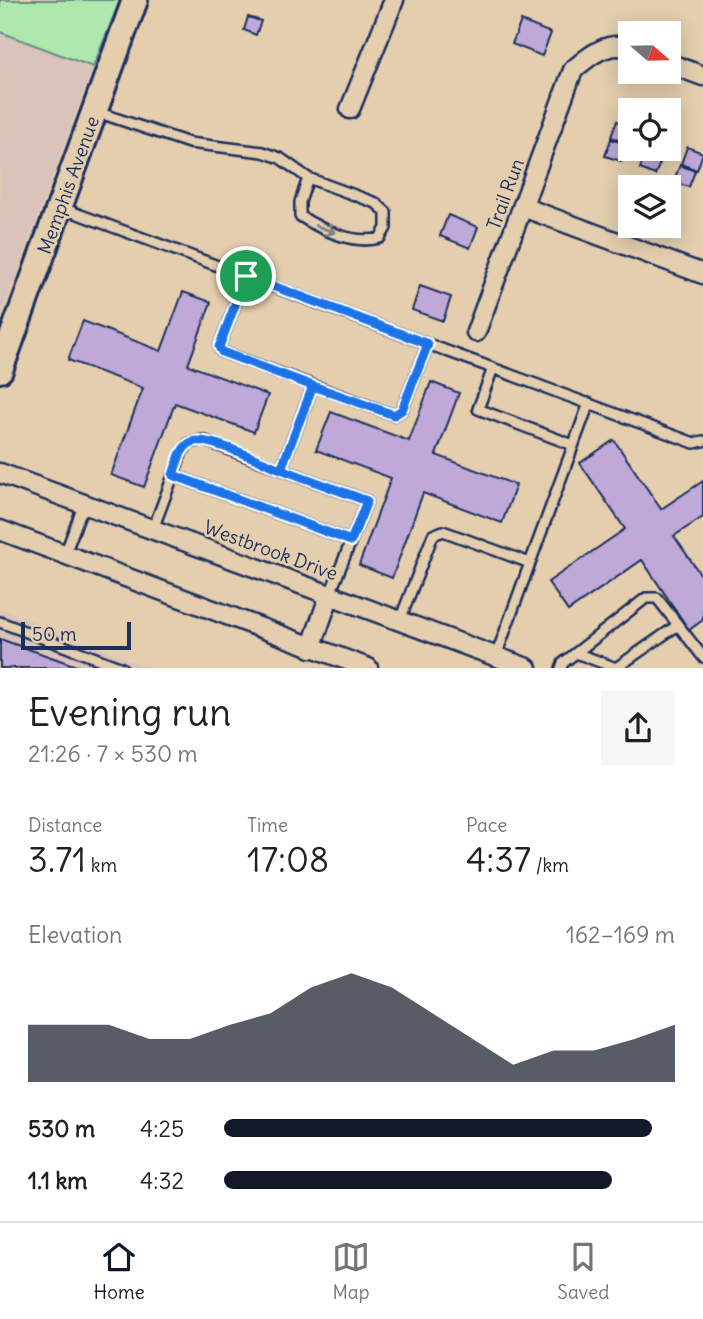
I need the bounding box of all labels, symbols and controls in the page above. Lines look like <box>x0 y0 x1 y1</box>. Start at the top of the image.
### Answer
north arrow <box>618 21 681 84</box>
map controls <box>618 21 681 238</box>
button: locate <box>618 98 681 161</box>
street label: Memphis Avenue <box>32 113 104 257</box>
street label: Trail Run <box>481 155 529 233</box>
button: layers <box>618 175 681 238</box>
one-way arrow <box>313 224 335 236</box>
pin <box>216 246 276 306</box>
icon: arrive <box>227 257 265 295</box>
street label: Westbrook Drive <box>201 515 341 585</box>
scale bar <box>21 619 131 651</box>
text: 50 m <box>32 622 77 646</box>
text: Evening run <box>28 689 231 736</box>
button: share <box>601 691 675 765</box>
text: 21:26 · 7 × 530 m <box>28 739 198 768</box>
text: Distance <box>28 813 102 837</box>
text: Time <box>247 813 288 837</box>
text: Pace <box>466 813 507 837</box>
text: 3.71 <box>28 837 86 881</box>
text: 17:08 <box>247 837 329 881</box>
text: 4:37 <box>466 837 531 881</box>
text: km <box>86 853 117 877</box>
text: /km <box>531 853 569 877</box>
text: Elevation <box>28 920 122 949</box>
text: 162–169 m <box>566 920 675 949</box>
text: 530 m <box>28 1114 95 1143</box>
text: 4:25 <box>140 1114 184 1143</box>
text: 1.1 km <box>28 1166 87 1195</box>
text: 4:32 <box>140 1166 184 1195</box>
tab: Home <box>94 1238 145 1304</box>
tab: Map <box>332 1238 370 1304</box>
tab: Saved <box>557 1238 609 1304</box>

